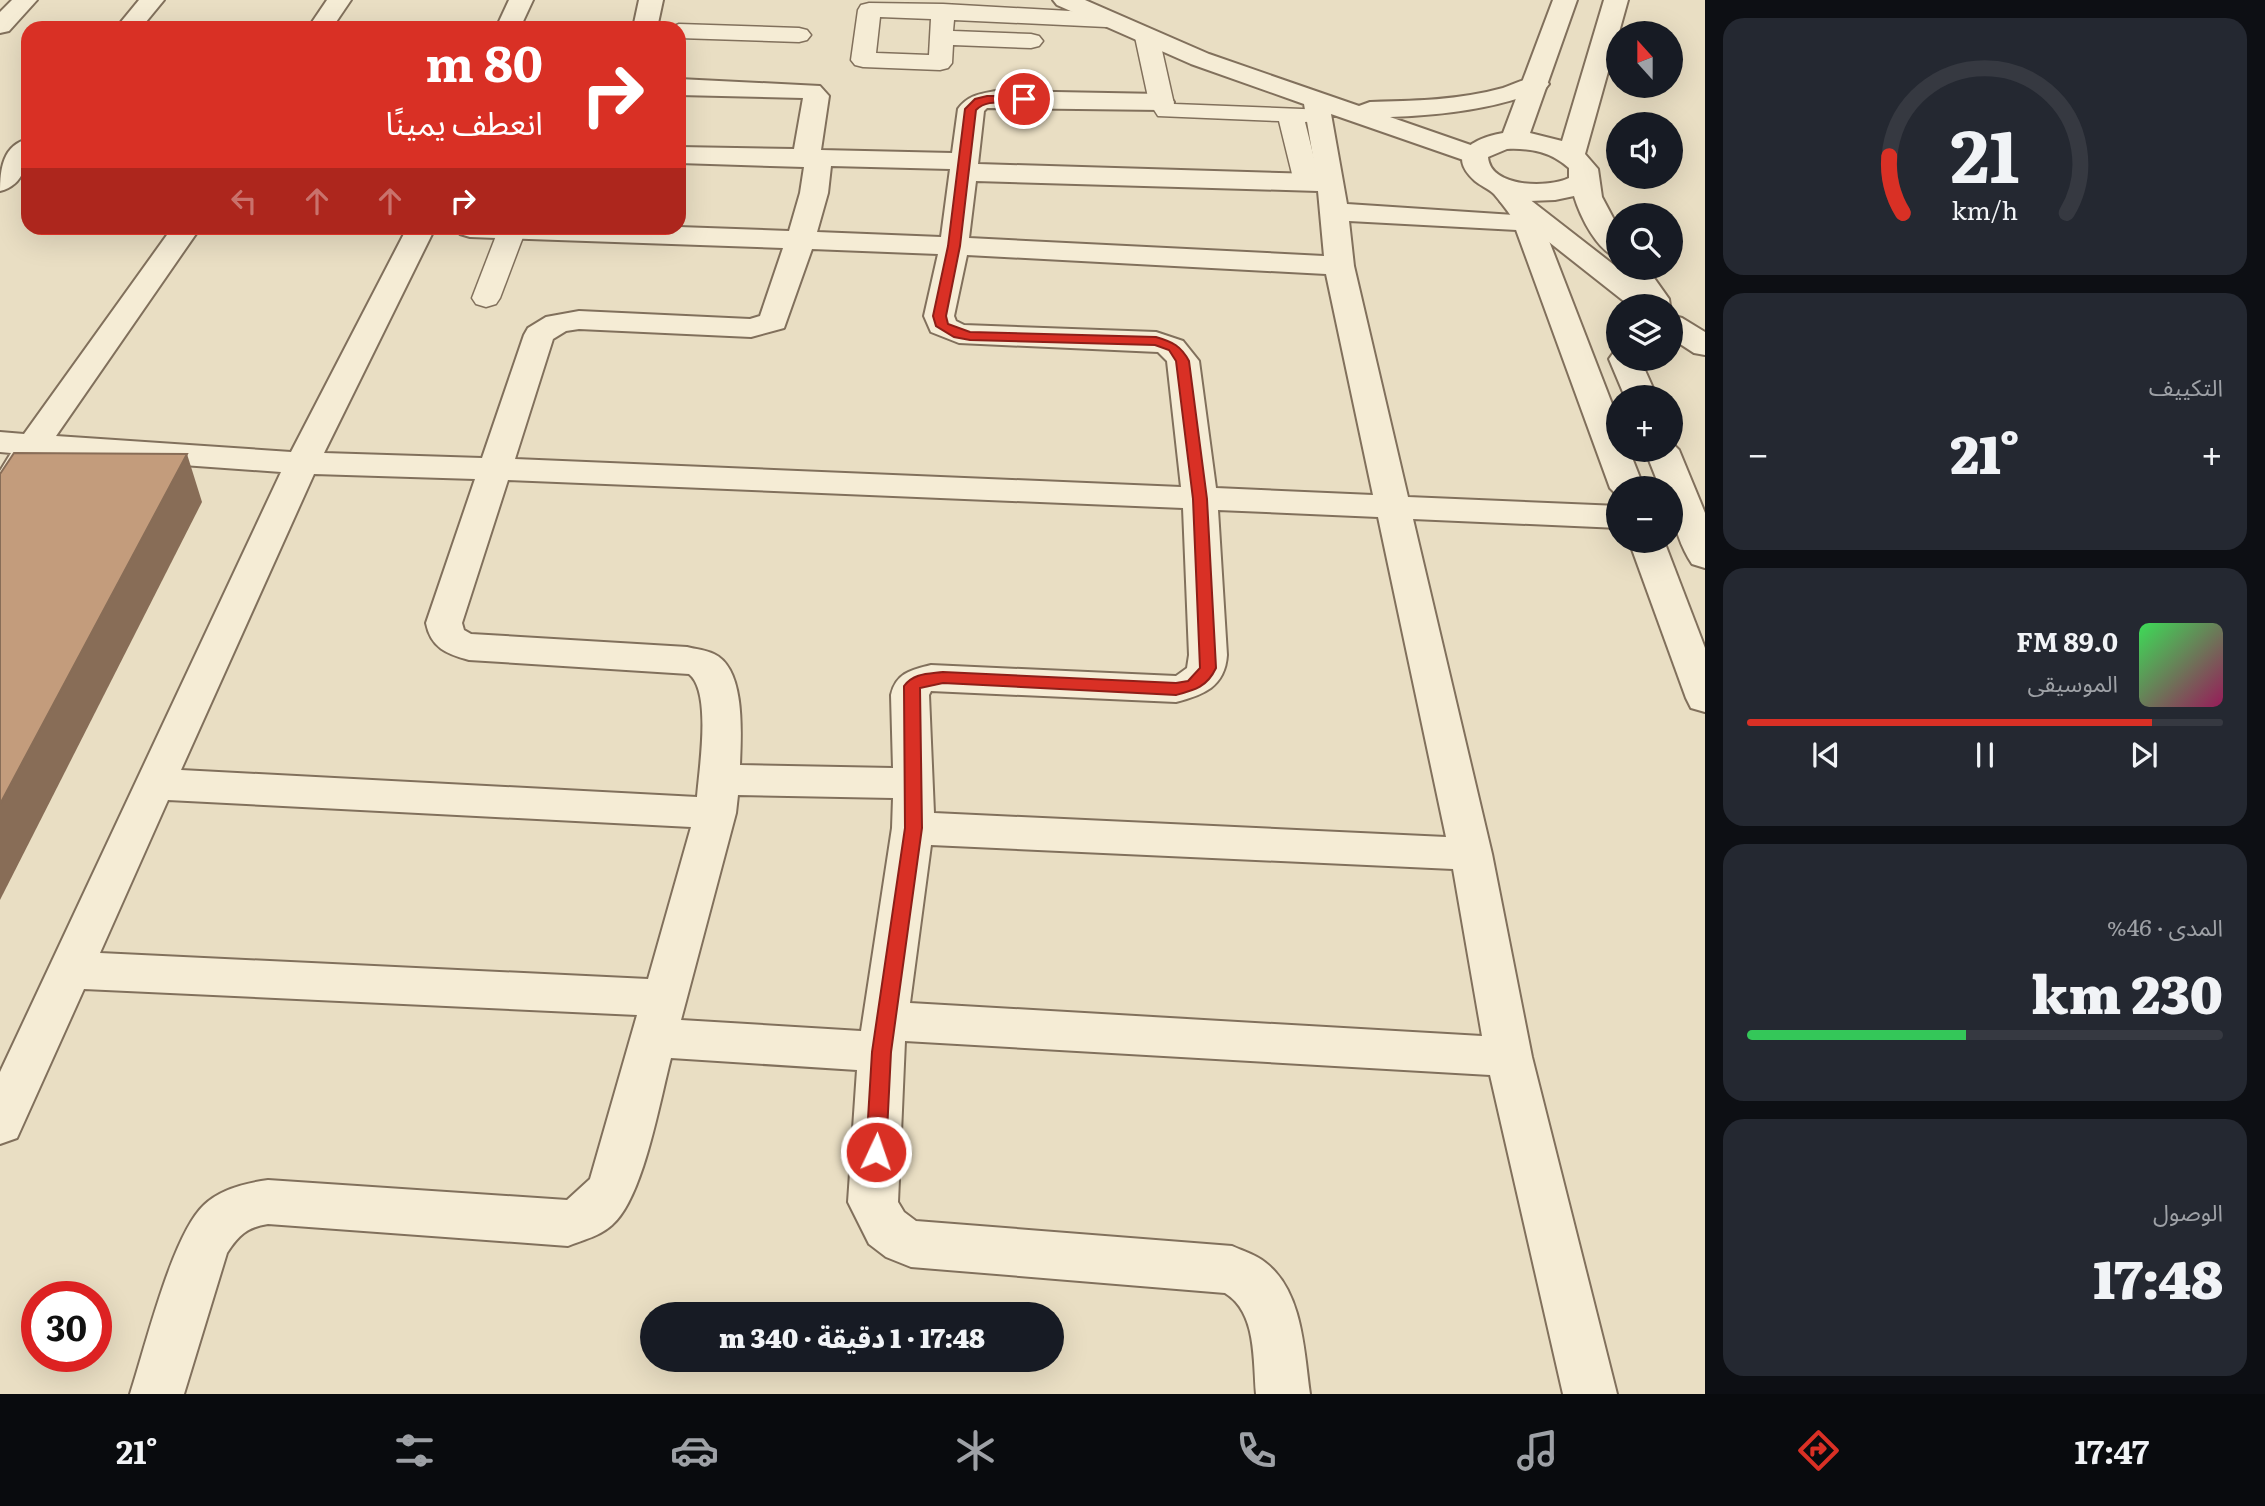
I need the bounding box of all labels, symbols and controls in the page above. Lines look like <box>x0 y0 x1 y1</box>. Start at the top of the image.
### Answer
north arrow <box>1606 21 1684 98</box>
map controls <box>1606 21 1683 553</box>
text: 80 m <box>425 24 543 97</box>
icon: right <box>567 49 658 140</box>
pin <box>994 69 1054 129</box>
icon: arrive <box>1005 80 1043 118</box>
text: انعطف يمينًا <box>386 97 543 145</box>
text: 21 <box>1950 97 2020 205</box>
button: sound <box>1606 112 1683 189</box>
icon: left <box>225 182 263 220</box>
icon: ahead <box>298 182 336 220</box>
icon: ahead <box>371 182 409 220</box>
icon: right <box>444 182 482 220</box>
text: km/h <box>1952 190 2018 227</box>
button: search <box>1606 203 1683 280</box>
button: layers <box>1606 294 1683 371</box>
text: التكييف <box>2149 369 2223 403</box>
button: + <box>1606 385 1683 462</box>
text: 21° <box>1950 413 2020 490</box>
text: − <box>1747 423 1769 480</box>
text: + <box>2201 423 2223 480</box>
button: − <box>1606 476 1683 553</box>
text: 89.0 FM <box>2016 621 2118 660</box>
text: الموسيقى <box>2027 665 2118 699</box>
icon: previous <box>1807 736 1845 774</box>
icon: pause <box>1966 736 2004 774</box>
icon: next <box>2125 736 2163 774</box>
text: المدى · 46% <box>2107 909 2223 943</box>
text: 230 km <box>2032 953 2223 1030</box>
position arrow <box>839 1115 913 1189</box>
text: الوصول <box>2153 1194 2223 1228</box>
text: 17:48 <box>2093 1238 2223 1315</box>
speed limit sign: 30 <box>21 1281 112 1372</box>
text: 17:48 · 1 دقيقة · 340 m <box>719 1317 985 1356</box>
text: 21° <box>116 1426 158 1474</box>
icon: filters <box>390 1426 439 1475</box>
icon: car <box>670 1426 719 1475</box>
icon: climate <box>951 1426 1000 1475</box>
icon: phone <box>1232 1426 1281 1475</box>
icon: music <box>1513 1426 1562 1475</box>
icon: directions <box>1794 1426 1843 1475</box>
text: 17:47 <box>2074 1426 2149 1474</box>

